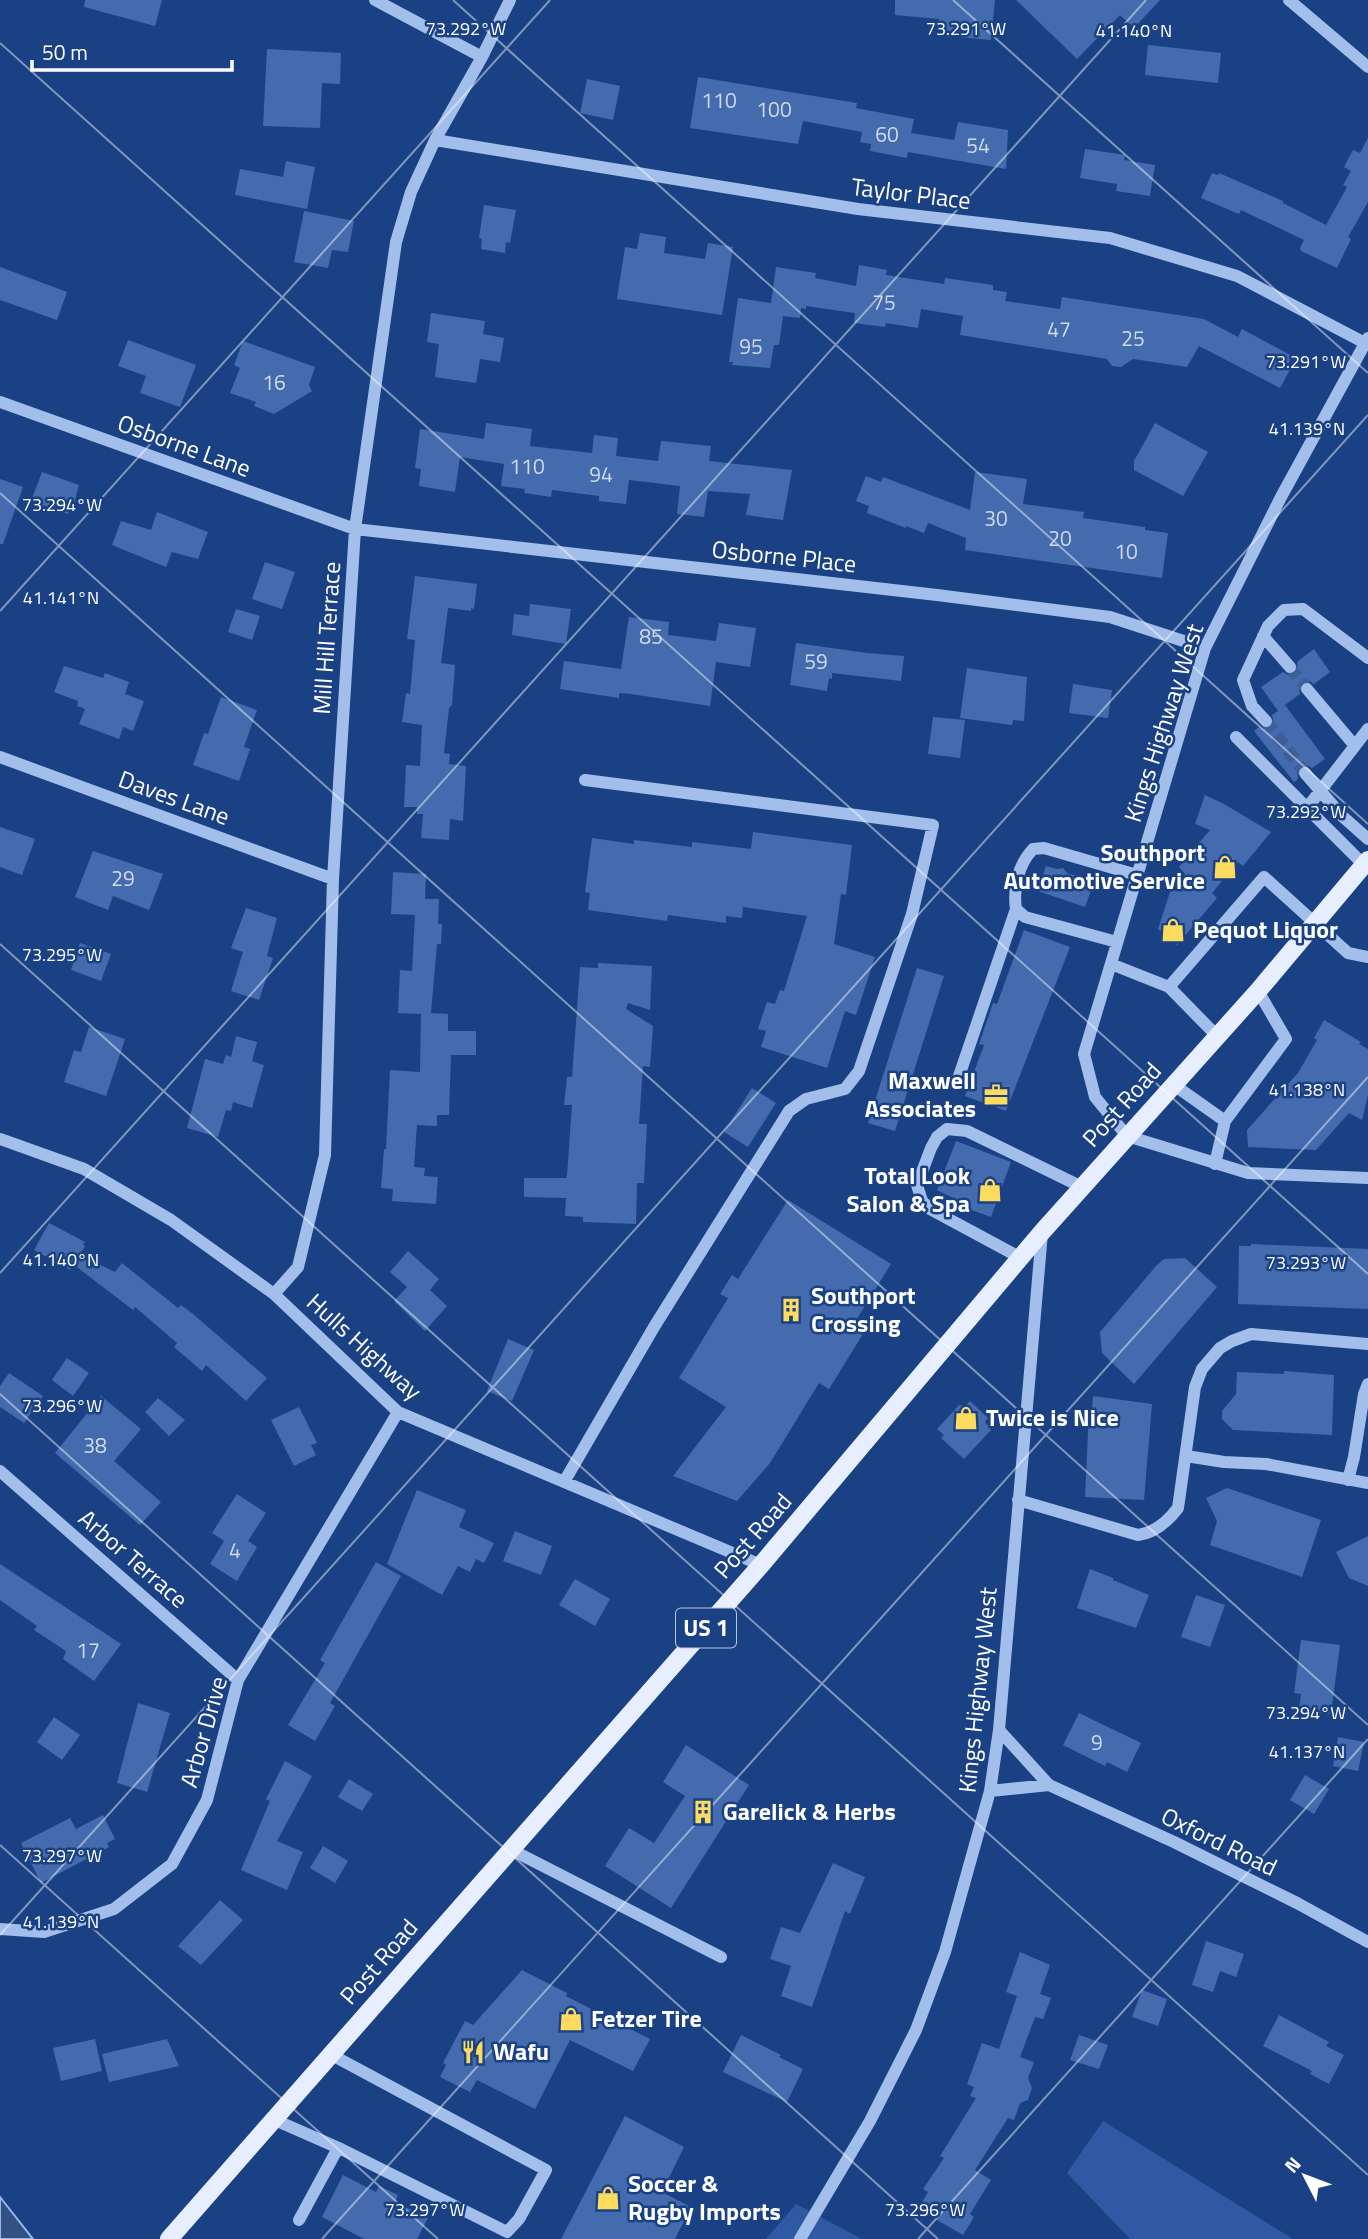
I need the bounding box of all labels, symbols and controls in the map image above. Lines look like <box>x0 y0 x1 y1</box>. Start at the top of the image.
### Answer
text: 73.292°W <box>426 15 506 42</box>
text: 73.291°W <box>926 15 1006 42</box>
text: 41.140°N <box>1096 17 1172 44</box>
scale bar <box>32 28 231 72</box>
text: 50 m <box>42 36 88 68</box>
house number: 110 <box>701 84 737 116</box>
house number: 100 <box>756 93 792 125</box>
house number: 60 <box>875 118 899 150</box>
house number: 54 <box>966 129 990 161</box>
street label: Taylor Place <box>849 168 973 218</box>
house number: 75 <box>872 286 896 318</box>
house number: 47 <box>1047 313 1071 345</box>
house number: 25 <box>1121 322 1145 354</box>
house number: 95 <box>739 330 763 362</box>
text: 73.291°W <box>1266 348 1346 375</box>
house number: 16 <box>262 366 286 398</box>
street label: Osborne Lane <box>113 404 256 486</box>
text: 41.139°N <box>1269 415 1345 442</box>
house number: 110 <box>509 450 545 482</box>
house number: 94 <box>589 458 613 490</box>
text: 73.294°W <box>22 491 102 518</box>
house number: 30 <box>984 502 1008 534</box>
house number: 20 <box>1048 522 1072 554</box>
street label: Osborne Place <box>710 531 858 581</box>
house number: 10 <box>1114 535 1138 567</box>
street label: Mill Hill Terrace <box>303 560 349 716</box>
text: 41.141°N <box>23 584 99 611</box>
street label: Kings Highway West <box>1114 618 1212 826</box>
house number: 85 <box>639 620 663 652</box>
house number: 59 <box>804 645 828 677</box>
street label: Daves Lane <box>114 760 235 834</box>
text: 73.292°W <box>1266 798 1346 825</box>
place label: Southport Automotive Service <box>1003 834 1205 898</box>
shop icon: Southport Automotive Service <box>1211 853 1239 881</box>
house number: 29 <box>111 862 135 894</box>
place label: Pequot Liquor <box>1193 911 1338 947</box>
shop icon: Pequot Liquor <box>1159 916 1187 944</box>
text: 73.295°W <box>22 941 102 968</box>
street label: Post Road <box>1073 1054 1169 1155</box>
place label: Maxwell Associates <box>865 1062 976 1126</box>
text: 41.138°N <box>1269 1076 1345 1103</box>
office icon: Maxwell Associates <box>982 1081 1010 1109</box>
place label: Total Look Salon & Spa <box>846 1157 971 1221</box>
shop icon: Total Look Salon & Spa <box>976 1176 1004 1204</box>
text: 41.140°N <box>23 1246 99 1273</box>
text: 73.293°W <box>1266 1249 1346 1276</box>
place label: Southport Crossing <box>811 1277 916 1341</box>
street label: Hulls Highway <box>299 1284 431 1408</box>
building icon: Southport Crossing <box>777 1296 805 1324</box>
text: 73.296°W <box>22 1392 102 1419</box>
place label: Twice is Nice <box>986 1399 1119 1435</box>
shop icon: Twice is Nice <box>952 1404 980 1432</box>
house number: 38 <box>83 1429 107 1461</box>
street label: Post Road <box>705 1484 800 1586</box>
street label: Arbor Terrace <box>71 1500 196 1616</box>
house number: 4 <box>229 1534 241 1566</box>
street label: Kings Highway West <box>948 1585 1006 1795</box>
road number: US 1 <box>676 1609 736 1648</box>
house number: 17 <box>76 1634 100 1666</box>
street label: Arbor Drive <box>170 1672 236 1791</box>
text: 73.294°W <box>1266 1699 1346 1726</box>
house number: 9 <box>1091 1726 1103 1758</box>
text: 41.137°N <box>1269 1738 1345 1765</box>
place label: Garelick & Herbs <box>723 1793 896 1829</box>
building icon: Garelick & Herbs <box>689 1798 717 1826</box>
street label: Oxford Road <box>1155 1798 1284 1885</box>
text: 73.297°W <box>22 1842 102 1869</box>
text: 41.139°N <box>23 1908 99 1935</box>
street label: Post Road <box>331 1910 426 2012</box>
place label: Fetzer Tire <box>591 2000 702 2036</box>
shop icon: Fetzer Tire <box>557 2005 585 2033</box>
place label: Wafu <box>493 2033 549 2069</box>
restaurant icon: Wafu <box>459 2038 487 2066</box>
north arrow <box>1270 2141 1340 2211</box>
text: N <box>1277 2150 1307 2179</box>
place label: Soccer & Rugby Imports <box>628 2165 781 2229</box>
shop icon: Soccer & Rugby Imports <box>594 2184 622 2212</box>
text: 73.297°W <box>385 2196 465 2223</box>
text: 73.296°W <box>885 2196 965 2223</box>

